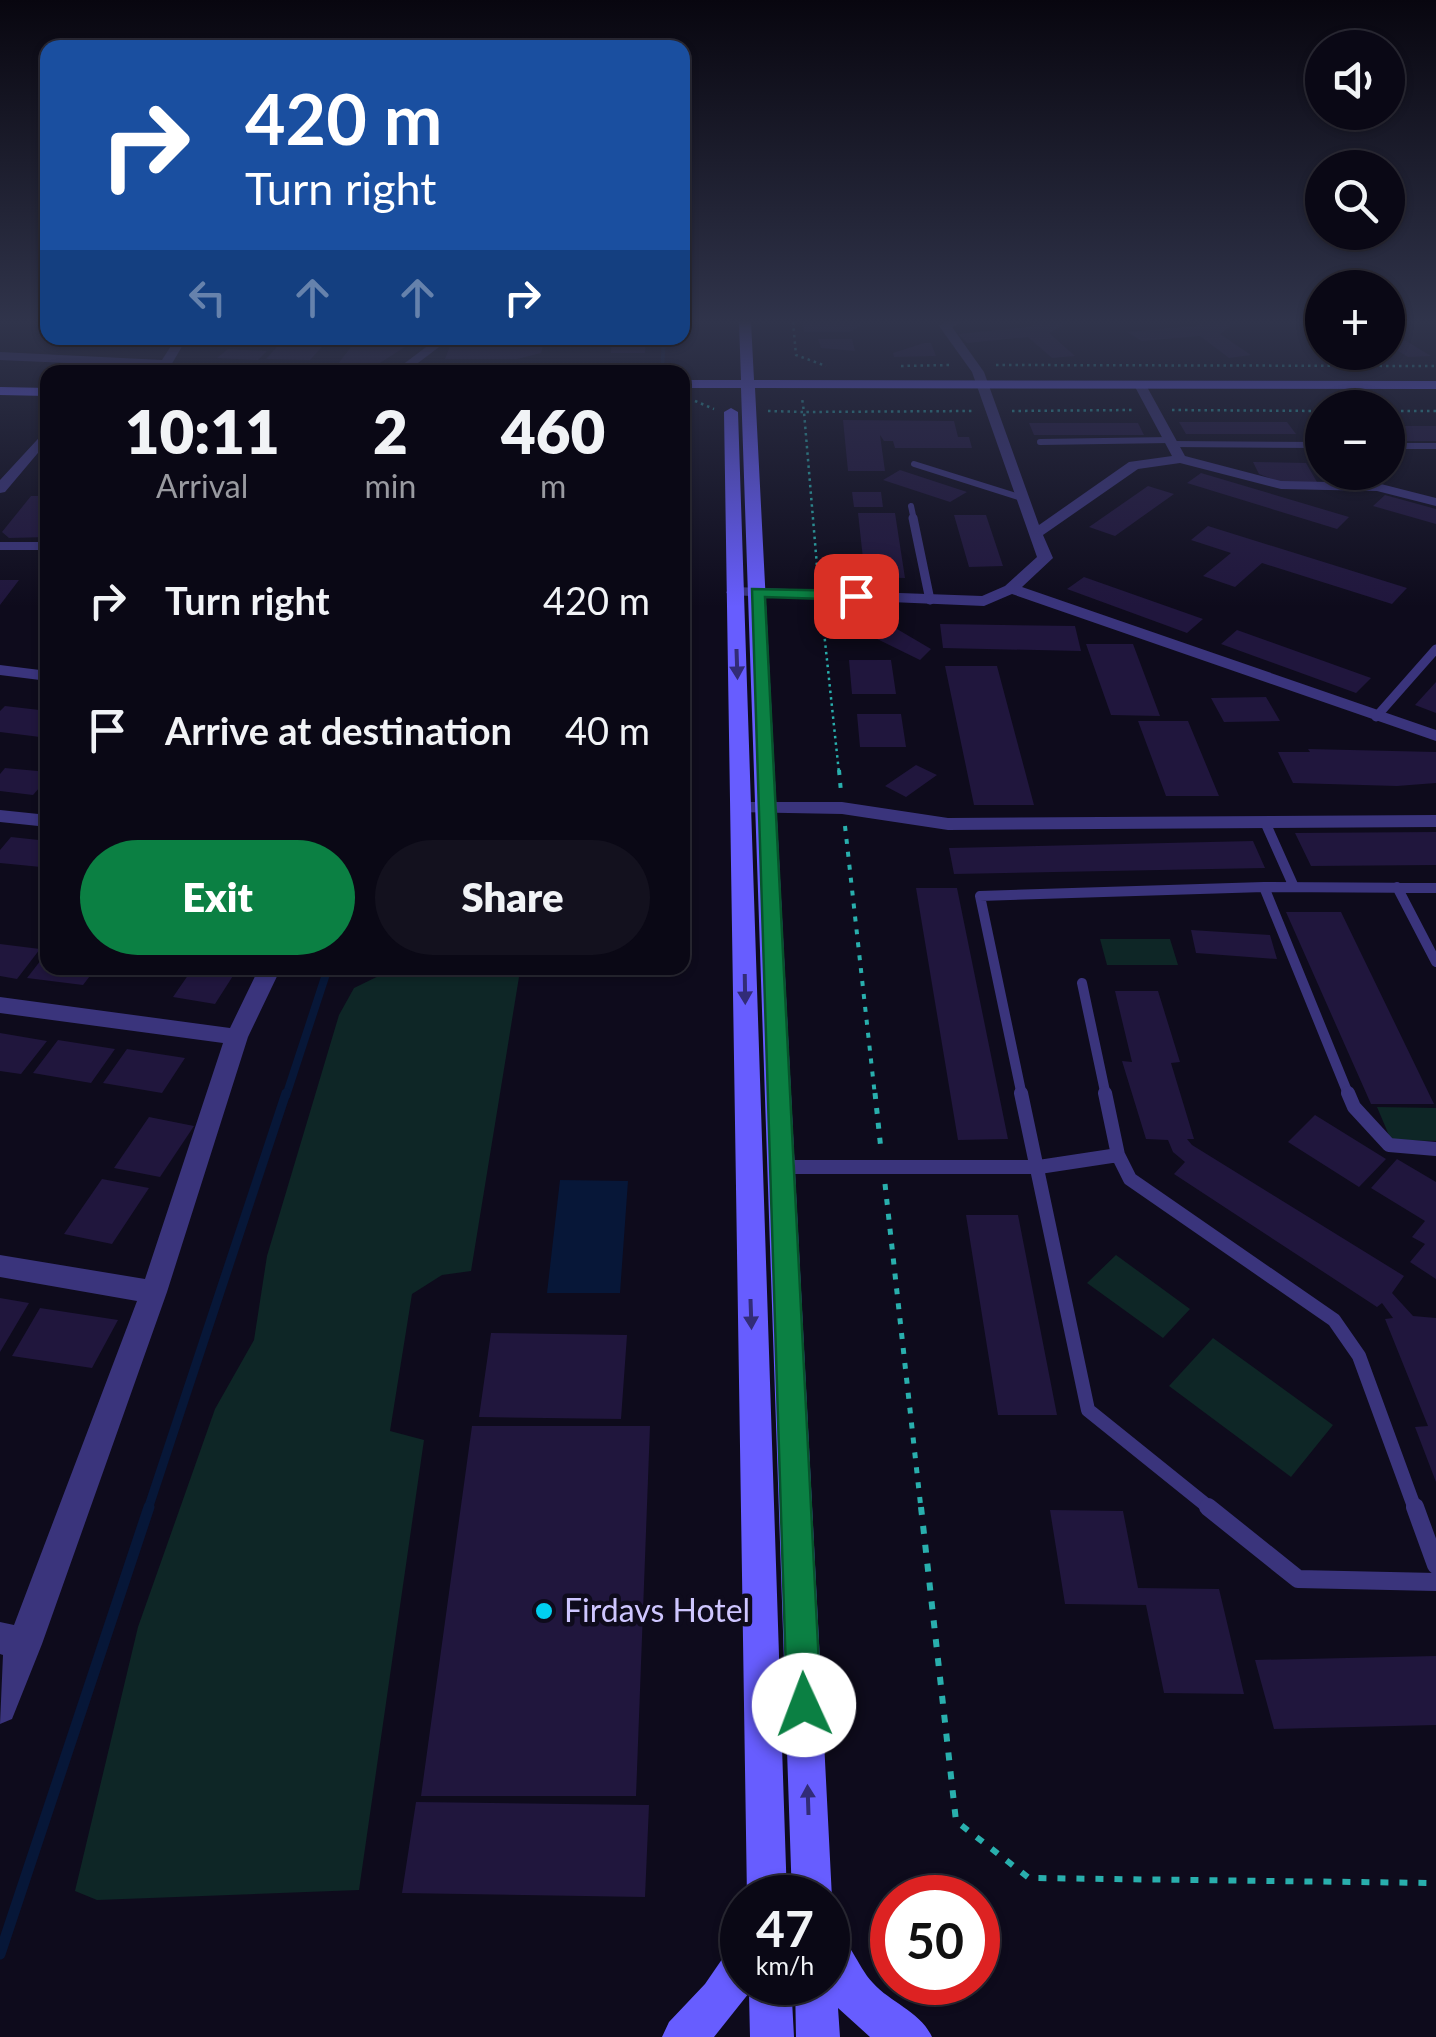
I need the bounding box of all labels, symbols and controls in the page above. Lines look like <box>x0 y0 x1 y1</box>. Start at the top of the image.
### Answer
map controls <box>1305 30 1405 490</box>
button: sound <box>1305 30 1405 130</box>
text: 420 m <box>245 76 442 160</box>
icon: right <box>80 80 210 210</box>
button: search <box>1305 150 1405 250</box>
text: Turn right <box>245 161 436 215</box>
icon: left <box>180 270 235 325</box>
icon: ahead <box>285 270 340 325</box>
icon: ahead <box>390 270 445 325</box>
icon: right <box>495 270 550 325</box>
button: + <box>1305 270 1405 370</box>
button: − <box>1305 390 1405 490</box>
text: 10:11 <box>125 395 280 467</box>
text: 2 <box>373 395 408 467</box>
text: 460 <box>501 395 605 467</box>
text: Arrival <box>156 466 248 505</box>
text: min <box>364 466 416 505</box>
text: m <box>540 466 566 505</box>
pin <box>814 554 899 639</box>
icon: arrive <box>829 569 884 624</box>
icon: right <box>80 573 135 628</box>
text: Turn right <box>165 577 330 623</box>
text: 420 m <box>543 577 650 623</box>
one-way arrow <box>729 649 745 681</box>
icon: arrive <box>80 703 135 758</box>
text: Arrive at destination <box>165 707 512 753</box>
text: 40 m <box>565 707 650 753</box>
button: Exit <box>80 840 355 955</box>
button: Share <box>375 840 650 955</box>
one-way arrow <box>737 974 753 1006</box>
one-way arrow <box>744 1299 760 1331</box>
place label: Firdavs Hotel <box>564 1590 750 1629</box>
marker: Firdavs Hotel <box>533 1600 555 1622</box>
position arrow <box>752 1653 856 1757</box>
one-way arrow <box>800 1784 816 1816</box>
speed limit sign: 50 <box>870 1875 1000 2005</box>
text: 47 <box>756 1898 814 1958</box>
text: km/h <box>756 1950 814 1980</box>

